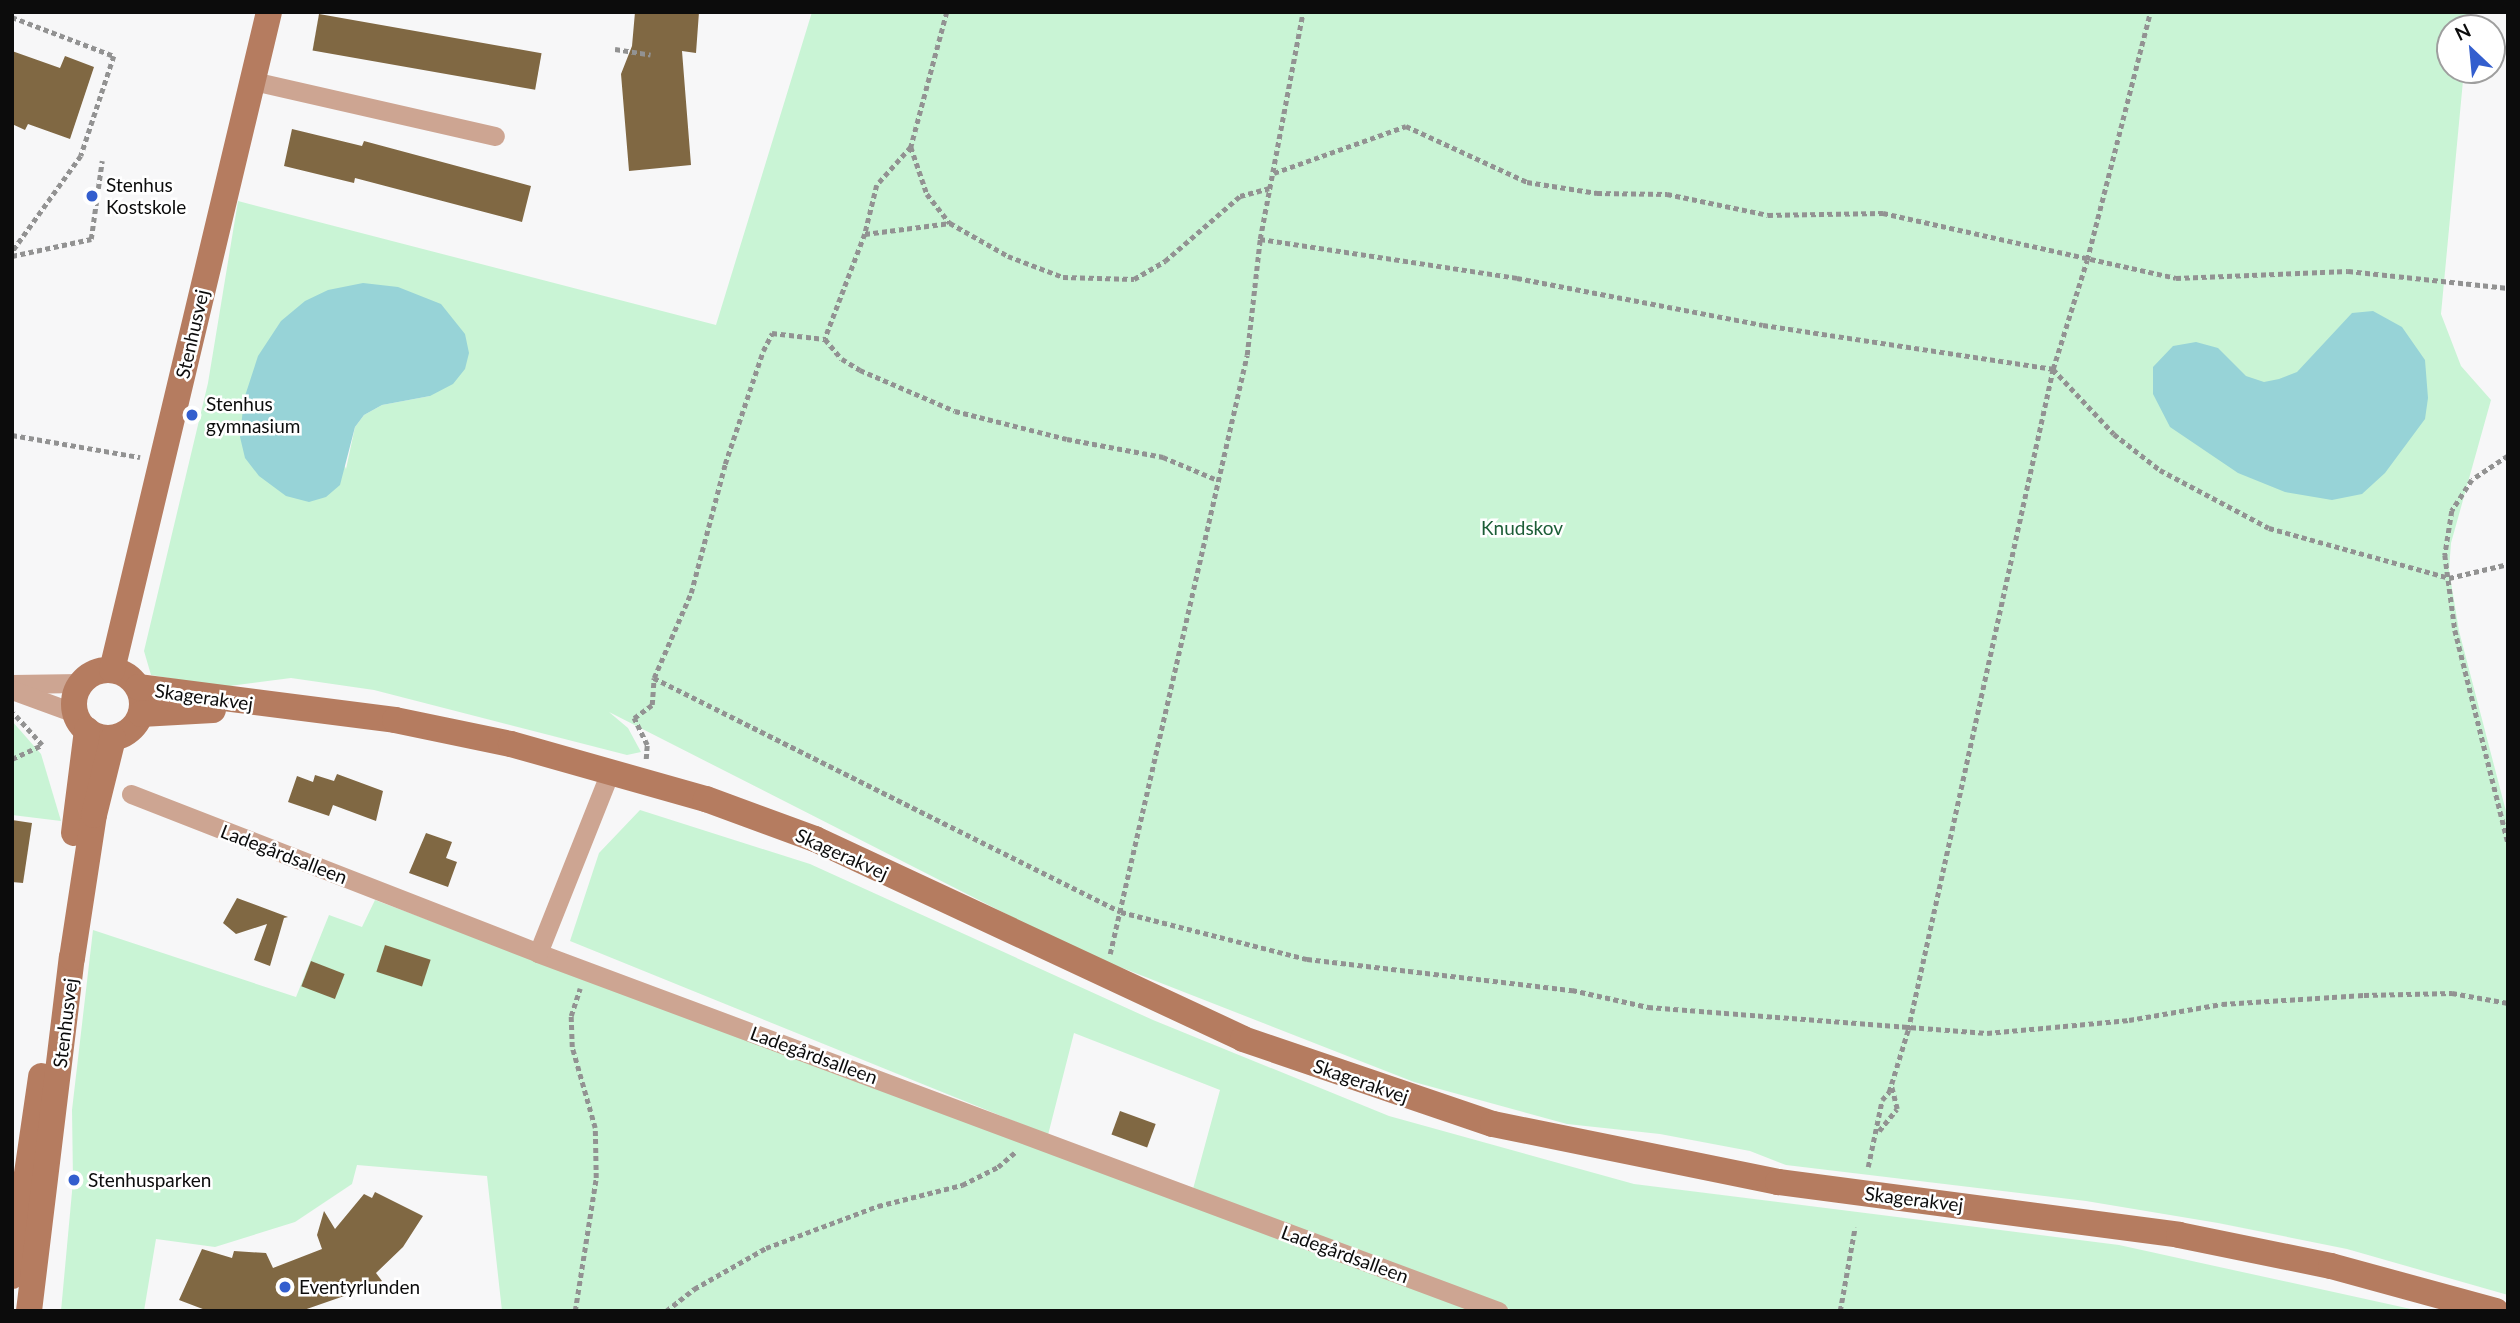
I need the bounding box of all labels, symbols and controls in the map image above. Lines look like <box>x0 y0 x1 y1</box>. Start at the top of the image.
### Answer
north arrow <box>2436 14 2506 84</box>
text: N <box>2451 18 2474 45</box>
place label: Stenhus Kostskole <box>106 174 186 218</box>
marker: Stenhus Kostskole <box>84 188 100 204</box>
street label: Stenhusvej <box>171 287 213 381</box>
place label: Stenhus gymnasium <box>206 393 300 437</box>
marker: Stenhus gymnasium <box>184 407 200 423</box>
park label: Knudskov <box>1481 517 1563 539</box>
street label: Skagerakvej <box>153 679 255 715</box>
street label: Ladegårdsalleen <box>218 819 350 889</box>
street label: Skagerakvej <box>792 823 892 885</box>
street label: Stenhusvej <box>48 977 82 1069</box>
street label: Ladegårdsalleen <box>747 1021 881 1089</box>
street label: Skagerakvej <box>1310 1054 1412 1108</box>
place label: Stenhusparken <box>88 1169 211 1191</box>
marker: Stenhusparken <box>66 1172 82 1188</box>
street label: Skagerakvej <box>1863 1182 1965 1216</box>
street label: Ladegårdsalleen <box>1278 1220 1412 1288</box>
place label: Eventyrlunden <box>299 1276 420 1298</box>
marker: Eventyrlunden <box>277 1279 293 1295</box>

